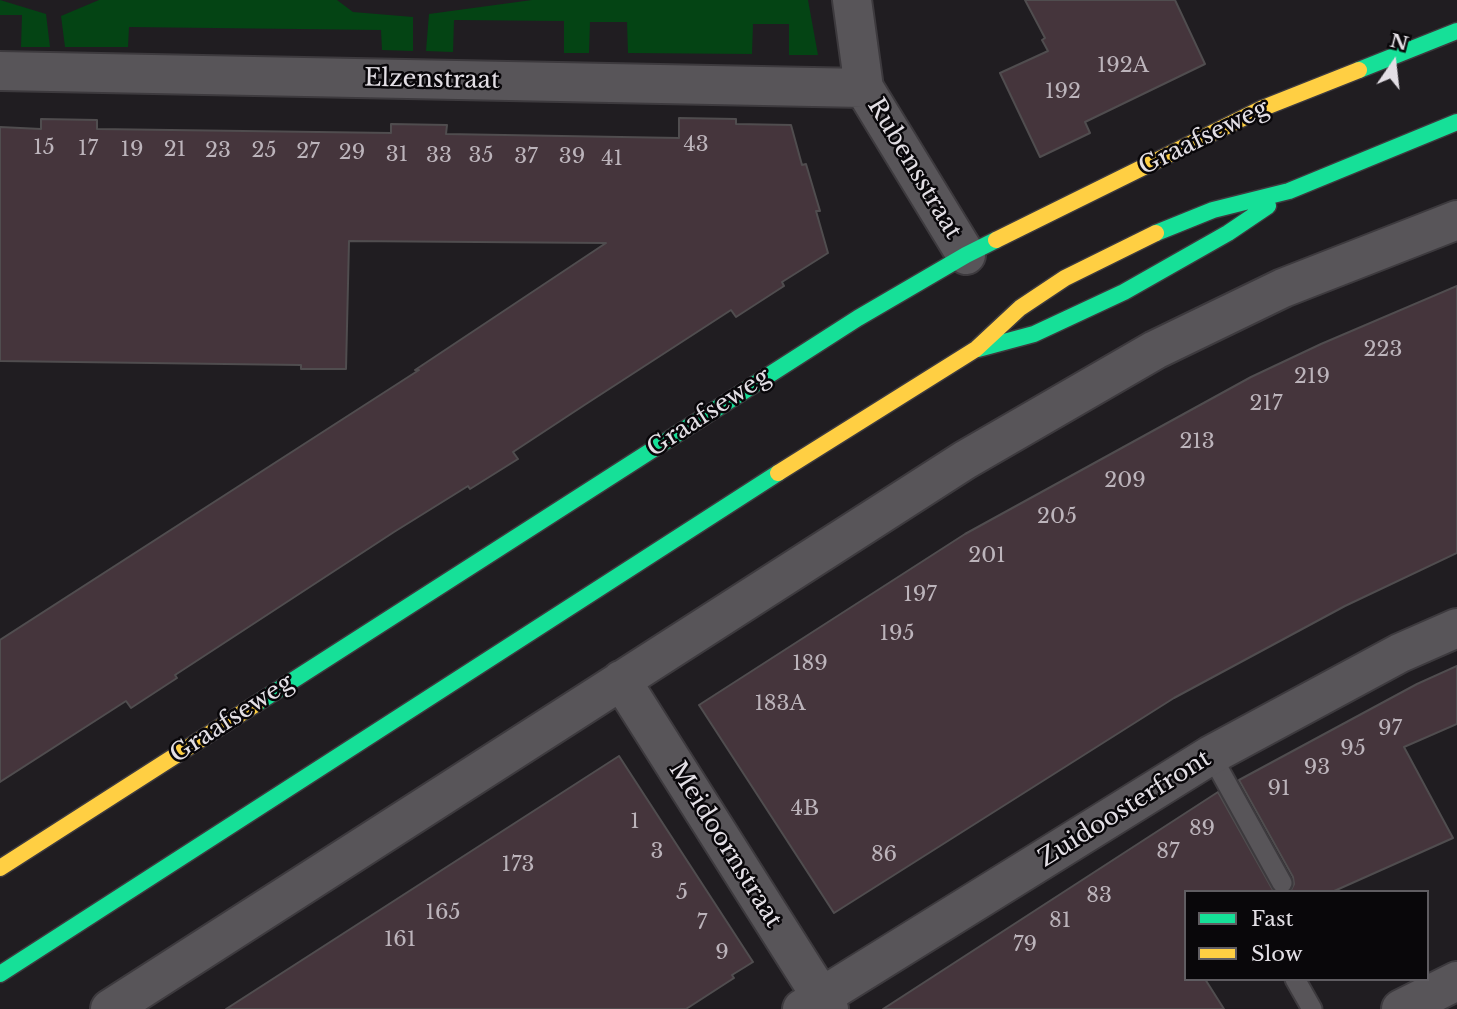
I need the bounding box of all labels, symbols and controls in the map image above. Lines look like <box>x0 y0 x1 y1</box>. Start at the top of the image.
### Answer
north arrow <box>1359 28 1429 98</box>
text: N <box>1388 29 1411 55</box>
house number: 192A <box>1097 53 1149 79</box>
street label: Elzenstraat <box>364 64 500 96</box>
house number: 192 <box>1045 79 1081 105</box>
street label: Rubensstraat <box>861 93 967 245</box>
street label: Graafseweg <box>1134 94 1274 182</box>
house number: 43 <box>683 132 709 158</box>
house number: 15 <box>33 135 55 161</box>
house number: 17 <box>78 136 98 162</box>
house number: 19 <box>121 137 143 163</box>
house number: 21 <box>164 137 186 163</box>
house number: 23 <box>205 138 231 164</box>
house number: 25 <box>252 138 276 164</box>
house number: 27 <box>296 139 320 165</box>
house number: 29 <box>339 140 365 166</box>
house number: 31 <box>386 142 408 168</box>
house number: 33 <box>426 143 452 169</box>
house number: 35 <box>469 143 493 169</box>
house number: 37 <box>514 144 538 170</box>
house number: 39 <box>559 144 585 170</box>
house number: 41 <box>601 146 623 172</box>
house number: 223 <box>1364 337 1402 363</box>
street label: Graafseweg <box>642 362 776 464</box>
house number: 219 <box>1294 364 1330 390</box>
house number: 217 <box>1250 391 1282 417</box>
house number: 213 <box>1179 429 1215 455</box>
house number: 209 <box>1104 468 1146 494</box>
house number: 205 <box>1037 504 1077 530</box>
house number: 201 <box>968 543 1006 569</box>
house number: 197 <box>903 582 937 608</box>
house number: 195 <box>880 621 914 647</box>
house number: 189 <box>792 651 828 677</box>
street label: Graafseweg <box>165 668 299 770</box>
house number: 183A <box>754 691 806 717</box>
house number: 97 <box>1378 716 1402 742</box>
house number: 95 <box>1340 736 1366 762</box>
street label: Zuidoosterfront <box>1034 744 1216 874</box>
house number: 93 <box>1304 755 1330 781</box>
street label: Meidoornstraat <box>662 757 788 933</box>
house number: 91 <box>1268 776 1290 802</box>
house number: 4B <box>791 796 819 822</box>
house number: 1 <box>630 809 640 835</box>
house number: 89 <box>1189 816 1215 842</box>
house number: 3 <box>651 839 663 865</box>
house number: 87 <box>1156 839 1180 865</box>
house number: 86 <box>871 842 897 868</box>
house number: 173 <box>502 852 534 878</box>
house number: 5 <box>676 880 688 906</box>
house number: 83 <box>1086 883 1112 909</box>
legend <box>1184 890 1429 981</box>
house number: 165 <box>426 900 460 926</box>
text: Fast <box>1251 906 1293 932</box>
house number: 81 <box>1049 908 1071 934</box>
house number: 7 <box>697 910 707 936</box>
house number: 161 <box>384 927 416 953</box>
house number: 79 <box>1013 932 1037 958</box>
house number: 9 <box>715 940 729 966</box>
text: Slow <box>1251 941 1303 967</box>

